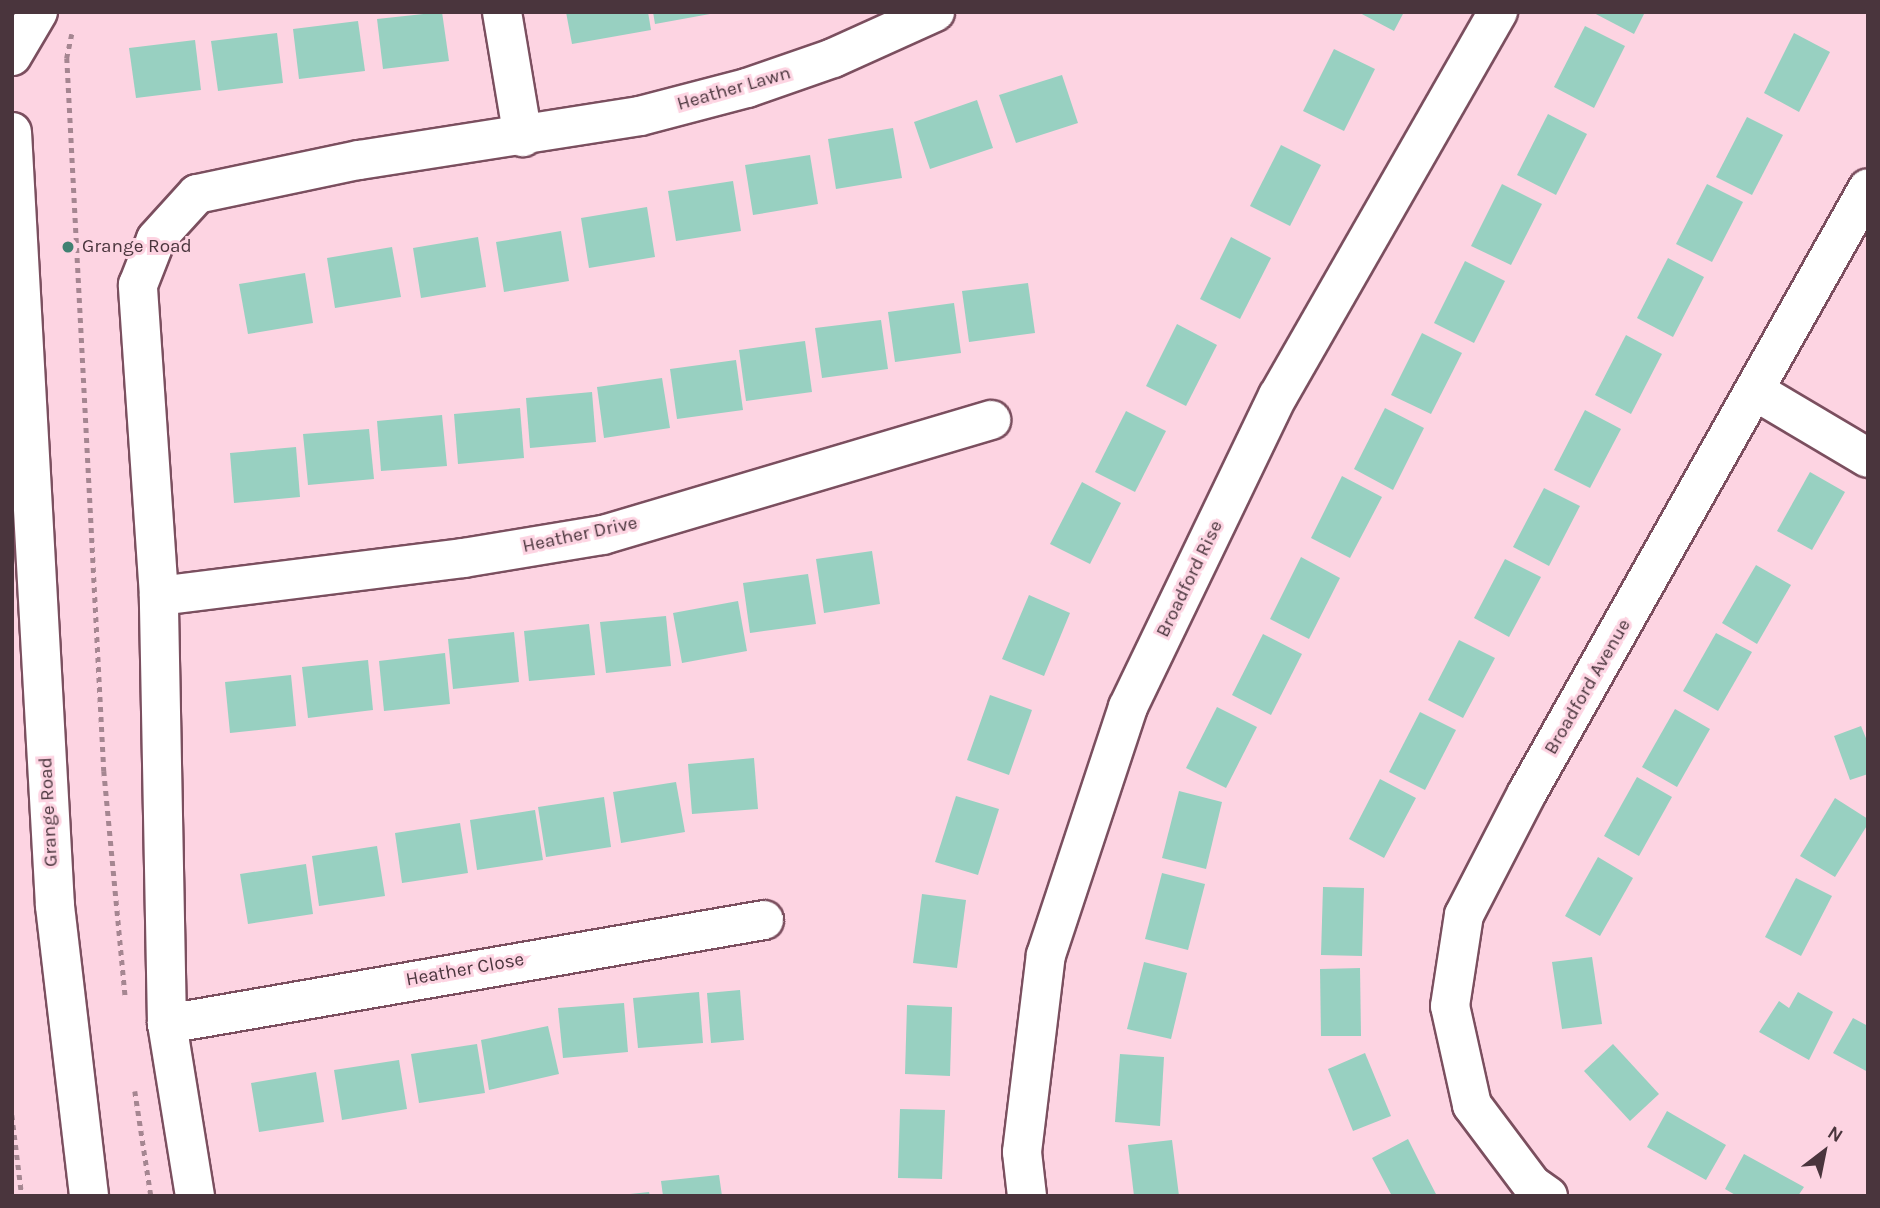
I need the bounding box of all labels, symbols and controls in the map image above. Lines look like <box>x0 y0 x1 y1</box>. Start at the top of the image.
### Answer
street label: Heather Lawn <box>675 62 793 116</box>
place label: Grange Road <box>82 236 192 258</box>
marker: Grange Road <box>60 239 76 255</box>
street label: Heather Drive <box>520 512 640 558</box>
street label: Broadford Rise <box>1152 517 1228 641</box>
street label: Broadford Avenue <box>1540 615 1636 759</box>
street label: Grange Road <box>35 757 63 867</box>
street label: Heather Close <box>404 948 526 992</box>
north arrow <box>1789 1117 1859 1187</box>
text: N <box>1824 1121 1847 1147</box>

